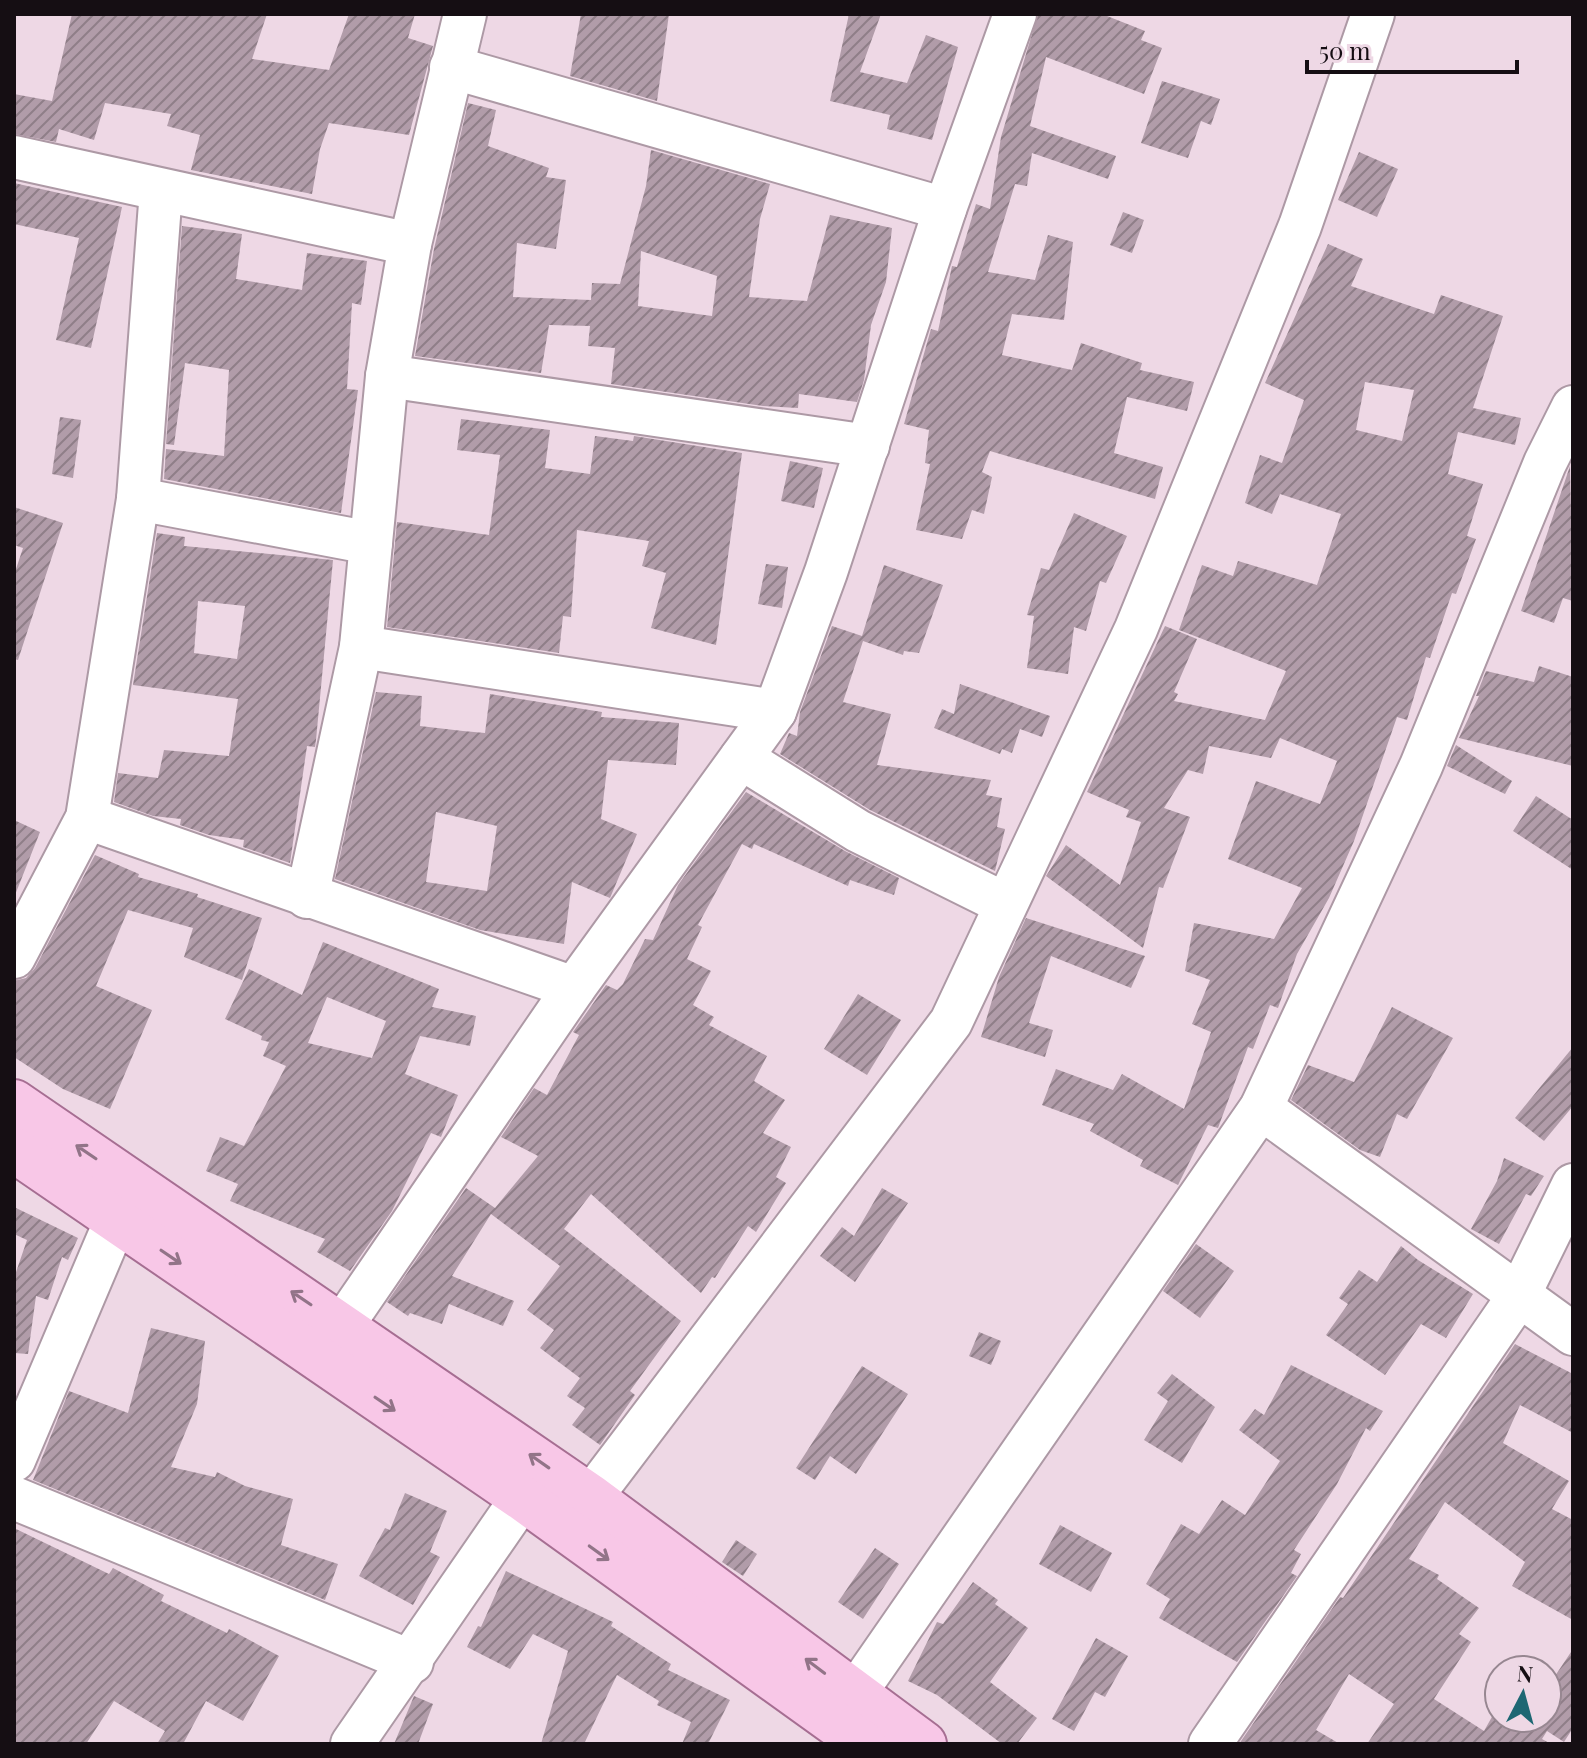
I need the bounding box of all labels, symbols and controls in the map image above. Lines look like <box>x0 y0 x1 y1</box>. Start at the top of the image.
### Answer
scale bar <box>1307 24 1517 74</box>
text: 50 m <box>1319 34 1371 66</box>
one-way arrow <box>76 1143 98 1160</box>
one-way arrow <box>159 1249 182 1265</box>
one-way arrow <box>291 1290 313 1306</box>
one-way arrow <box>374 1396 396 1412</box>
one-way arrow <box>528 1453 550 1469</box>
one-way arrow <box>587 1545 609 1561</box>
north arrow <box>1483 1654 1563 1734</box>
one-way arrow <box>805 1657 826 1674</box>
text: N <box>1516 1657 1535 1689</box>

